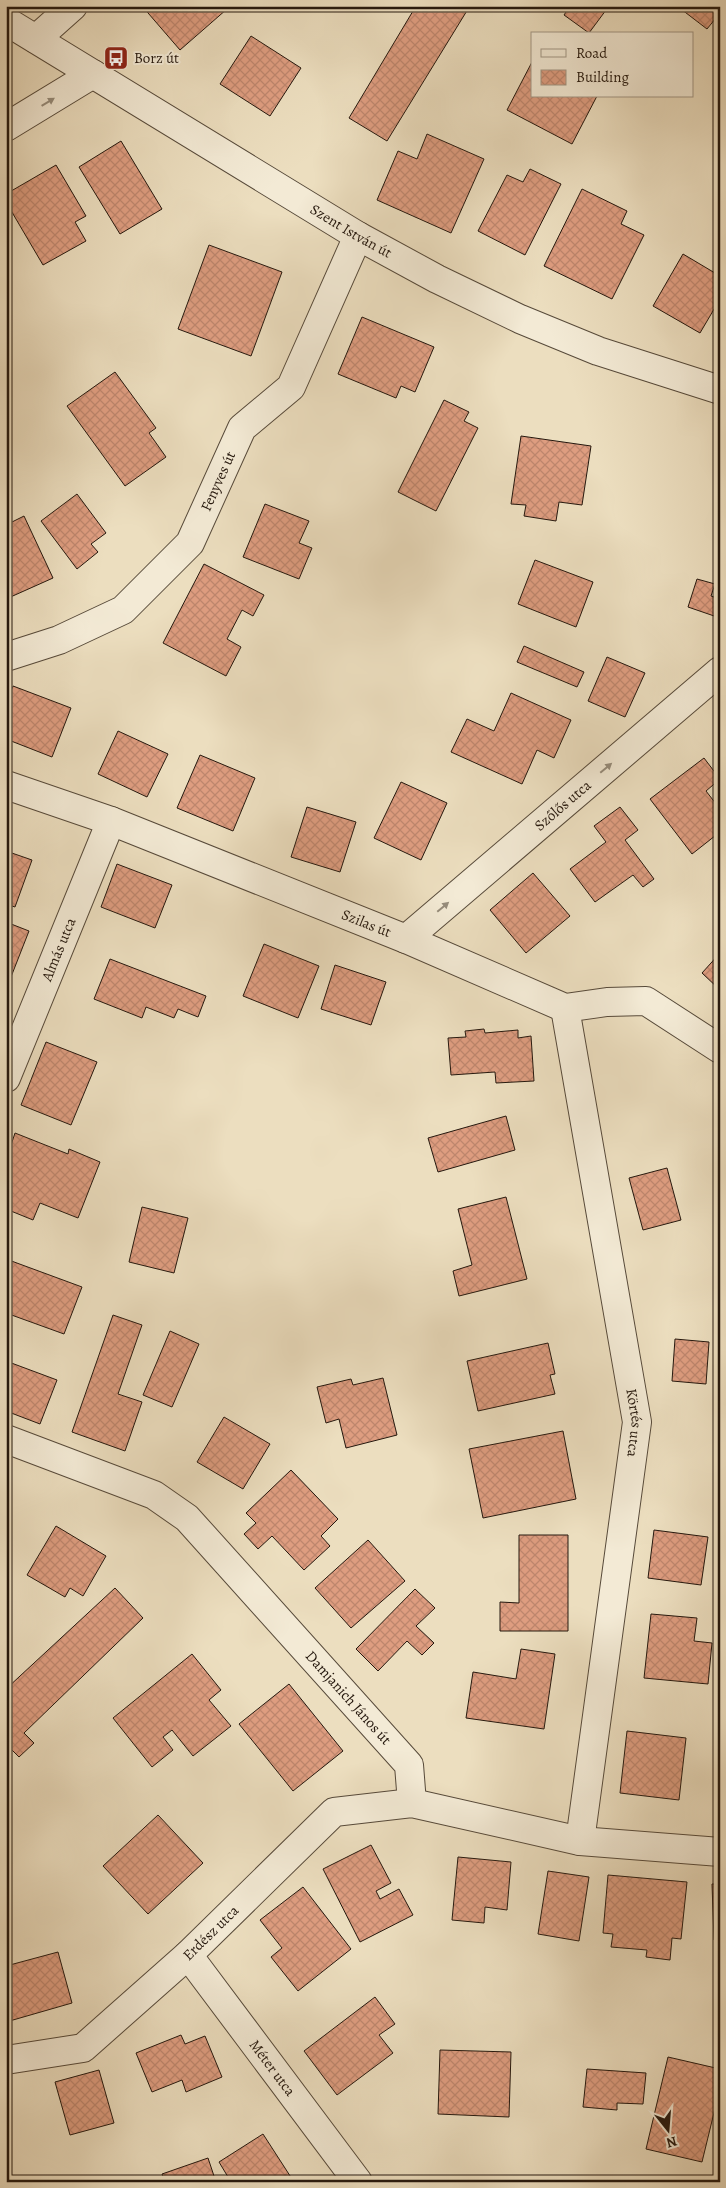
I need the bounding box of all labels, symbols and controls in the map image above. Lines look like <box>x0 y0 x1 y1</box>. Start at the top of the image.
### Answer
legend <box>531 32 694 98</box>
text: Road <box>576 43 608 63</box>
bus stop icon: Borz út <box>103 45 129 71</box>
place label: Borz út <box>134 48 179 68</box>
text: Building <box>576 67 629 87</box>
one-way arrow <box>41 97 54 106</box>
street label: Szent István út <box>306 199 396 263</box>
street label: Fenyves út <box>196 448 240 514</box>
one-way arrow <box>600 762 613 773</box>
street label: Szőlős utca <box>530 775 595 835</box>
one-way arrow <box>436 902 449 913</box>
street label: Szilas út <box>339 904 394 942</box>
street label: Almás utca <box>36 915 80 985</box>
street label: Körtés utca <box>621 1387 647 1458</box>
street label: Damjanich János út <box>301 1646 396 1749</box>
street label: Erdész utca <box>178 1901 243 1965</box>
street label: Méter utca <box>245 2036 300 2100</box>
north arrow <box>644 2106 694 2156</box>
text: N <box>664 2131 679 2153</box>

